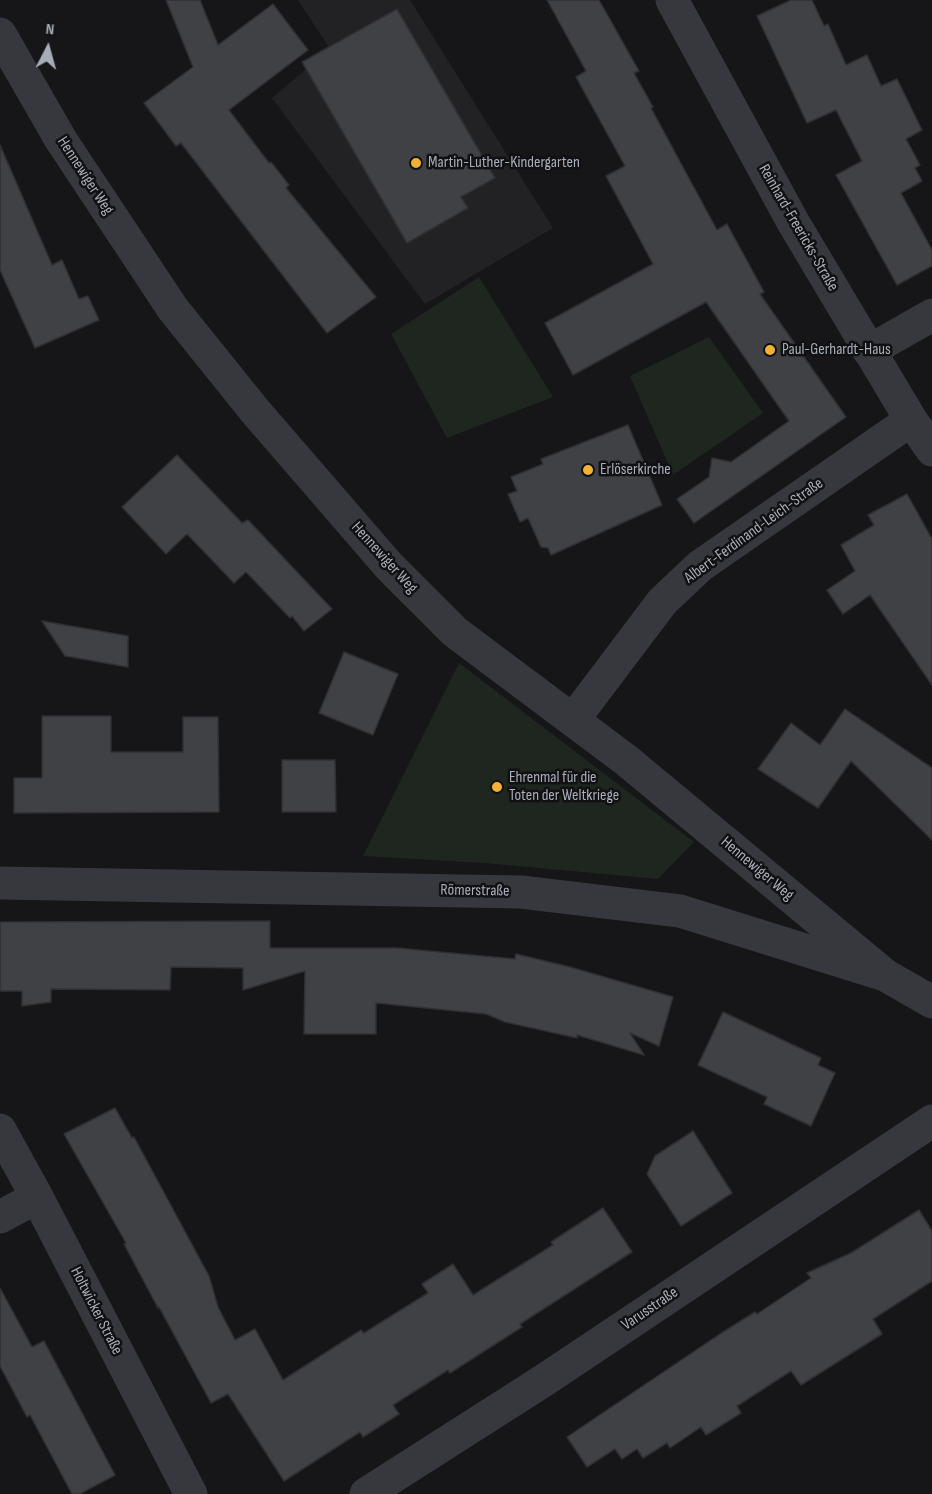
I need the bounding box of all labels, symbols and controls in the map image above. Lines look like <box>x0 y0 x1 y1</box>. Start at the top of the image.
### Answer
north arrow <box>18 18 78 78</box>
text: N <box>45 20 55 39</box>
street label: Hennewiger Weg <box>53 133 117 219</box>
place label: Martin-Luther-Kindergarten <box>428 153 580 173</box>
marker: Martin-Luther-Kindergarten <box>409 156 423 170</box>
street label: Reinhard-Freericks-Straße <box>754 161 842 295</box>
place label: Paul-Gerhardt-Haus <box>782 340 891 360</box>
marker: Paul-Gerhardt-Haus <box>763 343 777 357</box>
place label: Erlöserkirche <box>600 460 671 480</box>
marker: Erlöserkirche <box>581 463 595 477</box>
street label: Albert-Ferdinand-Leich-Straße <box>681 474 827 588</box>
street label: Hennewiger Weg <box>347 518 421 598</box>
place label: Ehrenmal für die Toten der Weltkriege <box>509 768 619 806</box>
marker: Ehrenmal für die Toten der Weltkriege <box>490 780 504 794</box>
street label: Hennewiger Weg <box>717 833 797 905</box>
street label: Römerstraße <box>440 881 510 901</box>
street label: Holtwicker Straße <box>66 1264 126 1358</box>
street label: Varusstraße <box>618 1283 682 1335</box>

